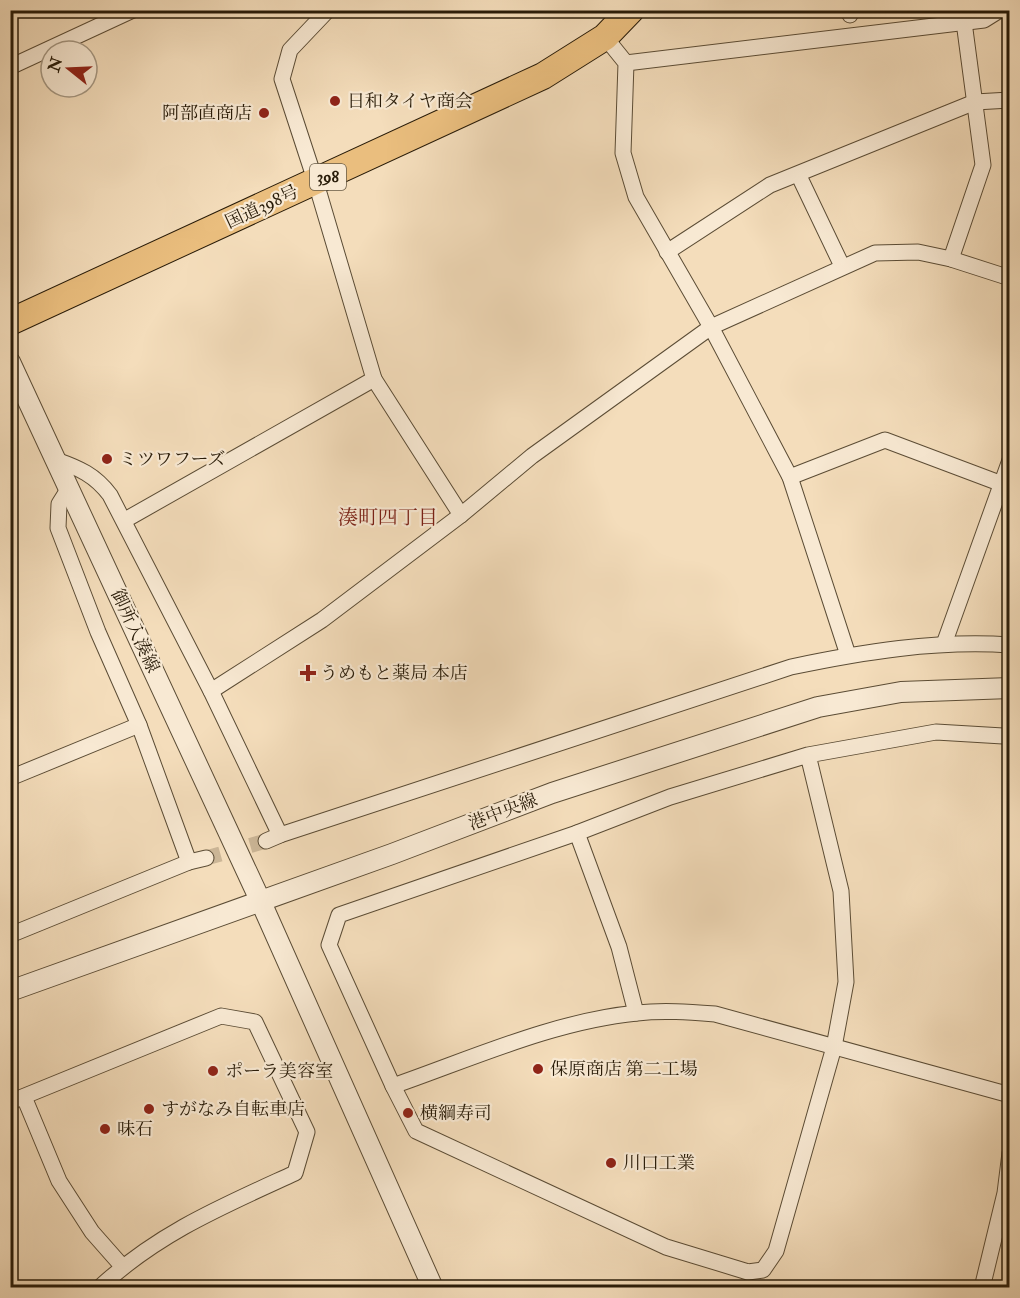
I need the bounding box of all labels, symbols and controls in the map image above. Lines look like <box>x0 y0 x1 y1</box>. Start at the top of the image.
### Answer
north arrow <box>39 39 99 99</box>
text: N <box>44 54 68 76</box>
place label: 日和タイヤ商会 <box>347 90 473 113</box>
marker: 日和タイヤ商会 <box>328 94 342 108</box>
place label: 阿部直商店 <box>162 102 252 125</box>
marker: 阿部直商店 <box>257 106 271 120</box>
road number: 398 <box>310 164 346 190</box>
street label: 国道398号 <box>222 180 302 234</box>
place label: ミツワフーズ <box>119 448 226 471</box>
marker: ミツワフーズ <box>100 452 114 466</box>
district label: 湊町四丁目 <box>338 505 438 530</box>
street label: 御所入湊線 <box>106 585 164 677</box>
place label: うめもと薬局 本店 <box>320 662 468 685</box>
marker: うめもと薬局 本店 <box>301 666 315 680</box>
street label: 港中央線 <box>465 788 541 836</box>
place label: 保原商店 第二工場 <box>550 1058 698 1081</box>
place label: ポーラ美容室 <box>225 1060 333 1083</box>
marker: 保原商店 第二工場 <box>531 1062 545 1076</box>
marker: ポーラ美容室 <box>206 1064 220 1078</box>
place label: すがなみ自転車店 <box>161 1098 305 1121</box>
marker: すがなみ自転車店 <box>142 1102 156 1116</box>
place label: 横綱寿司 <box>420 1102 492 1125</box>
marker: 横綱寿司 <box>401 1106 415 1120</box>
place label: 味石 <box>117 1118 153 1141</box>
marker: 味石 <box>98 1122 112 1136</box>
place label: 川口工業 <box>623 1152 695 1175</box>
marker: 川口工業 <box>604 1156 618 1170</box>

